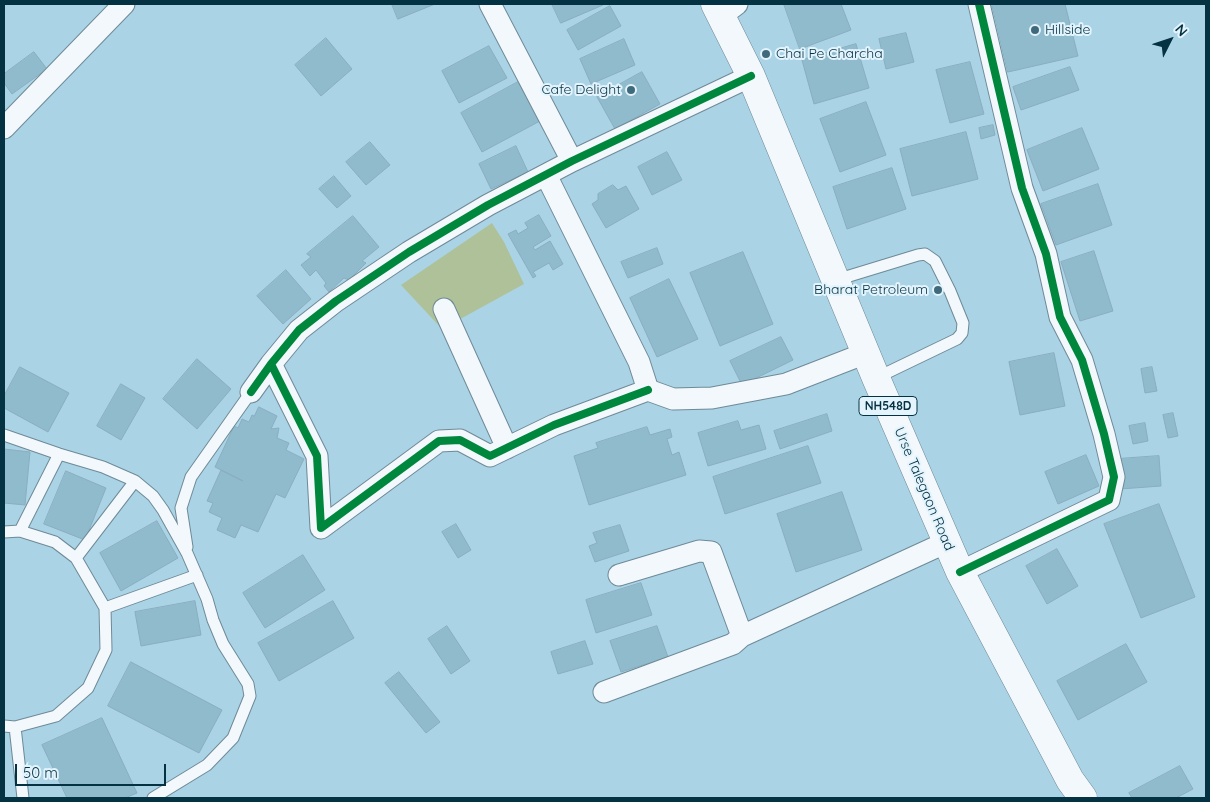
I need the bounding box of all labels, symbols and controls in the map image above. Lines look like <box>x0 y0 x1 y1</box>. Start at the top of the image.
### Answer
north arrow <box>1145 15 1195 65</box>
text: N <box>1171 20 1191 40</box>
place label: Hillside <box>1045 22 1090 38</box>
marker: Hillside <box>1029 24 1041 36</box>
place label: Chai Pe Charcha <box>776 46 883 62</box>
marker: Chai Pe Charcha <box>760 48 772 60</box>
place label: Cafe Delight <box>541 82 621 98</box>
marker: Cafe Delight <box>625 84 637 96</box>
place label: Bharat Petroleum <box>814 282 928 298</box>
marker: Bharat Petroleum <box>932 284 944 296</box>
road number: NH548D <box>859 396 917 416</box>
street label: Urse Talegaon Road <box>890 425 958 553</box>
scale bar <box>18 754 169 786</box>
text: 50 m <box>23 763 58 782</box>

